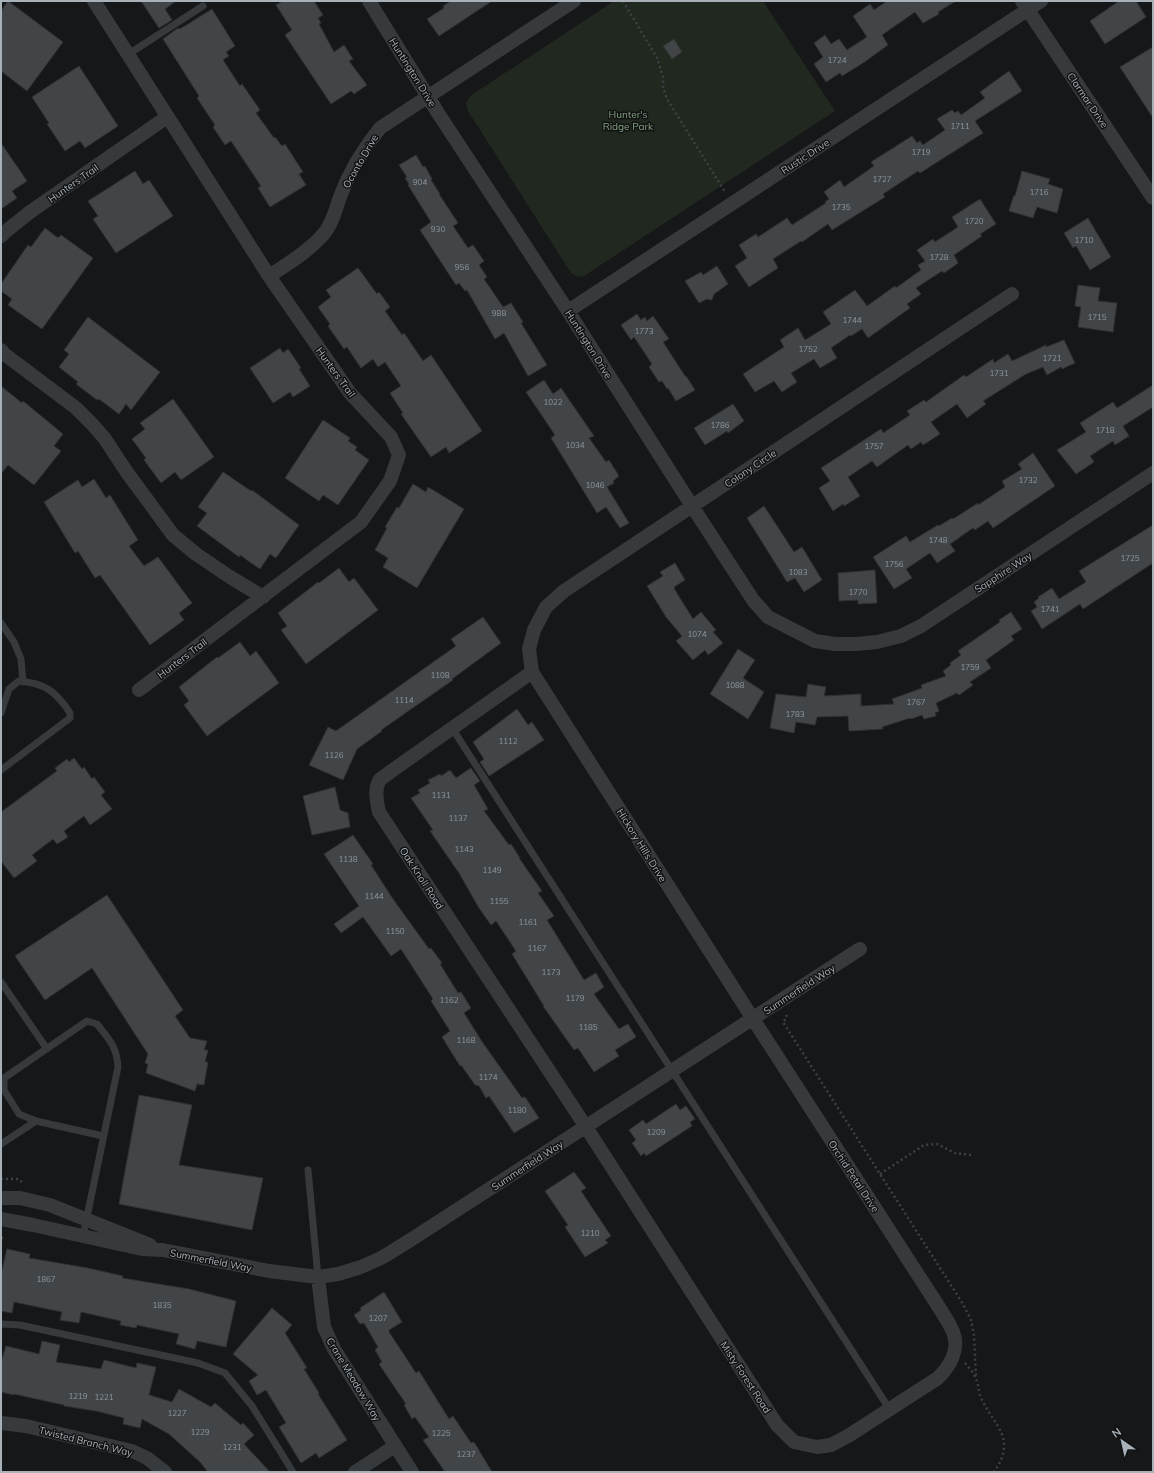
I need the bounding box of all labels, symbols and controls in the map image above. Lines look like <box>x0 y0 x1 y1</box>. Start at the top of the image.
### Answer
street label: Huntington Drive <box>386 35 439 109</box>
house number: 1724 <box>827 55 847 65</box>
street label: Clarmar Drive <box>1064 70 1111 130</box>
park label: Hunter's Ridge Park <box>603 108 654 133</box>
house number: 1711 <box>950 121 970 131</box>
street label: Oconto Drive <box>340 132 381 191</box>
street label: Rustic Drive <box>779 136 832 177</box>
house number: 1719 <box>911 147 931 157</box>
street label: Hunters Trail <box>45 161 101 206</box>
house number: 1727 <box>872 174 892 184</box>
house number: 904 <box>413 177 427 187</box>
house number: 1716 <box>1029 187 1049 197</box>
house number: 1735 <box>831 202 851 212</box>
house number: 1720 <box>964 216 984 226</box>
house number: 930 <box>431 224 445 234</box>
house number: 1710 <box>1074 235 1094 245</box>
house number: 1728 <box>929 252 949 262</box>
house number: 956 <box>455 262 469 272</box>
street label: Huntington Drive <box>562 307 615 381</box>
house number: 988 <box>492 308 506 318</box>
house number: 1715 <box>1087 312 1107 322</box>
house number: 1744 <box>842 315 862 325</box>
house number: 1773 <box>634 326 654 336</box>
house number: 1752 <box>798 344 818 354</box>
street label: Hunters Trail <box>313 345 358 400</box>
house number: 1721 <box>1042 353 1062 363</box>
house number: 1731 <box>989 368 1009 378</box>
house number: 1022 <box>543 397 563 407</box>
house number: 1786 <box>710 420 730 430</box>
house number: 1718 <box>1095 425 1115 435</box>
house number: 1034 <box>565 440 585 450</box>
house number: 1757 <box>864 441 884 451</box>
street label: Colony Circle <box>722 446 779 490</box>
house number: 1732 <box>1018 475 1038 485</box>
house number: 1046 <box>585 480 605 490</box>
house number: 1748 <box>928 535 948 545</box>
street label: Sapphire Way <box>972 549 1035 596</box>
house number: 1725 <box>1120 553 1140 563</box>
house number: 1756 <box>884 559 904 569</box>
house number: 1083 <box>788 567 808 577</box>
house number: 1770 <box>848 587 868 597</box>
house number: 1741 <box>1040 604 1060 614</box>
house number: 1074 <box>687 629 707 639</box>
street label: Hunters Trail <box>155 635 210 681</box>
house number: 1759 <box>960 662 980 672</box>
house number: 1108 <box>430 670 450 680</box>
house number: 1088 <box>725 680 745 690</box>
house number: 1114 <box>394 695 414 705</box>
house number: 1767 <box>906 697 926 707</box>
house number: 1783 <box>785 709 805 719</box>
house number: 1112 <box>498 736 518 746</box>
house number: 1126 <box>324 750 344 760</box>
house number: 1131 <box>431 790 451 800</box>
street label: Hickory Hills Drive <box>614 806 669 884</box>
house number: 1137 <box>448 813 468 823</box>
house number: 1143 <box>454 844 474 854</box>
street label: Oak Knoll Road <box>397 845 446 912</box>
house number: 1138 <box>338 854 358 864</box>
house number: 1149 <box>482 865 502 875</box>
house number: 1144 <box>364 891 384 901</box>
house number: 1155 <box>489 896 509 906</box>
house number: 1161 <box>518 917 538 927</box>
house number: 1150 <box>385 926 405 936</box>
house number: 1167 <box>527 943 547 953</box>
street label: Summerfield Way <box>761 961 838 1017</box>
house number: 1173 <box>541 967 561 977</box>
house number: 1179 <box>565 993 585 1003</box>
house number: 1162 <box>439 995 459 1005</box>
house number: 1185 <box>578 1022 598 1032</box>
house number: 1168 <box>456 1035 476 1045</box>
house number: 1174 <box>478 1072 498 1082</box>
house number: 1180 <box>507 1105 527 1115</box>
house number: 1209 <box>646 1127 666 1137</box>
street label: Summerfield Way <box>489 1137 566 1193</box>
street label: Orchid Petal Drive <box>825 1138 882 1215</box>
house number: 1210 <box>580 1228 600 1238</box>
street label: Summerfield Way <box>169 1246 253 1275</box>
house number: 1867 <box>36 1274 56 1284</box>
house number: 1835 <box>152 1300 172 1310</box>
house number: 1207 <box>368 1313 388 1323</box>
street label: Crane Meadow Way <box>324 1335 384 1424</box>
street label: Misty Forest Road <box>718 1339 774 1416</box>
house number: 1219 <box>68 1391 88 1401</box>
house number: 1221 <box>94 1392 114 1402</box>
house number: 1227 <box>167 1408 187 1418</box>
north arrow <box>1102 1421 1142 1461</box>
street label: Twisted Branch Way <box>38 1424 135 1460</box>
text: N <box>1109 1425 1124 1441</box>
house number: 1229 <box>190 1427 210 1437</box>
house number: 1225 <box>431 1428 451 1438</box>
house number: 1231 <box>222 1442 242 1452</box>
house number: 1237 <box>456 1449 476 1459</box>

